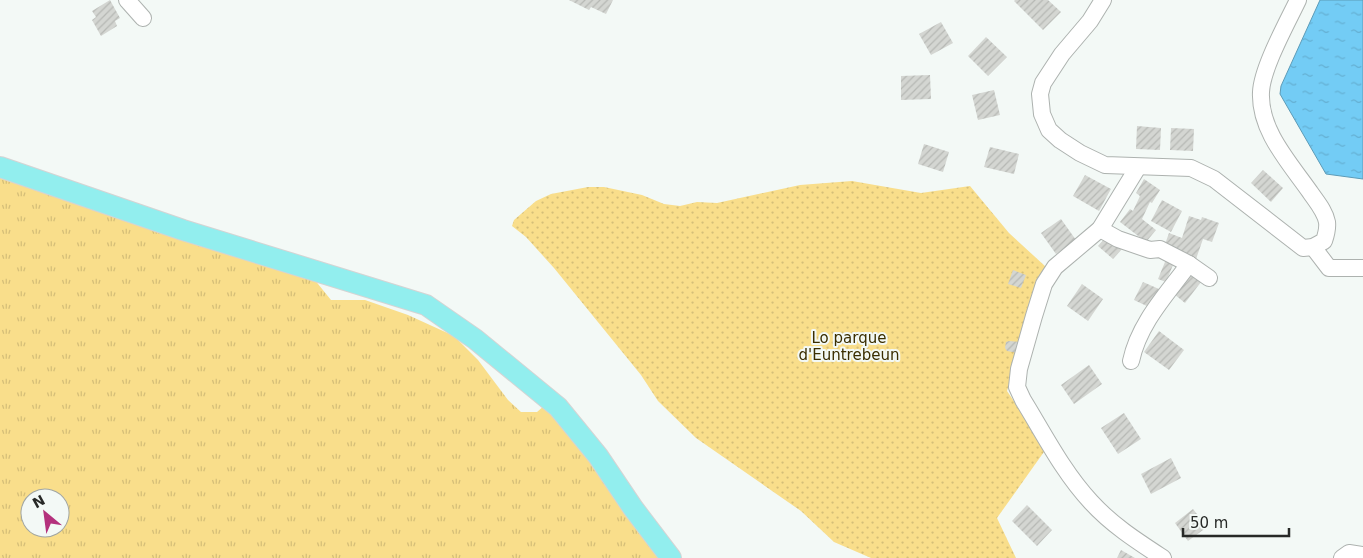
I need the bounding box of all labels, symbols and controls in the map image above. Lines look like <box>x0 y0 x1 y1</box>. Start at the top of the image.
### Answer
park label: Lo parque d'Euntrebeun <box>799 329 899 364</box>
north arrow <box>20 488 70 538</box>
text: N <box>30 492 48 511</box>
scale bar <box>1183 506 1289 538</box>
text: 50 m <box>1190 514 1228 532</box>

